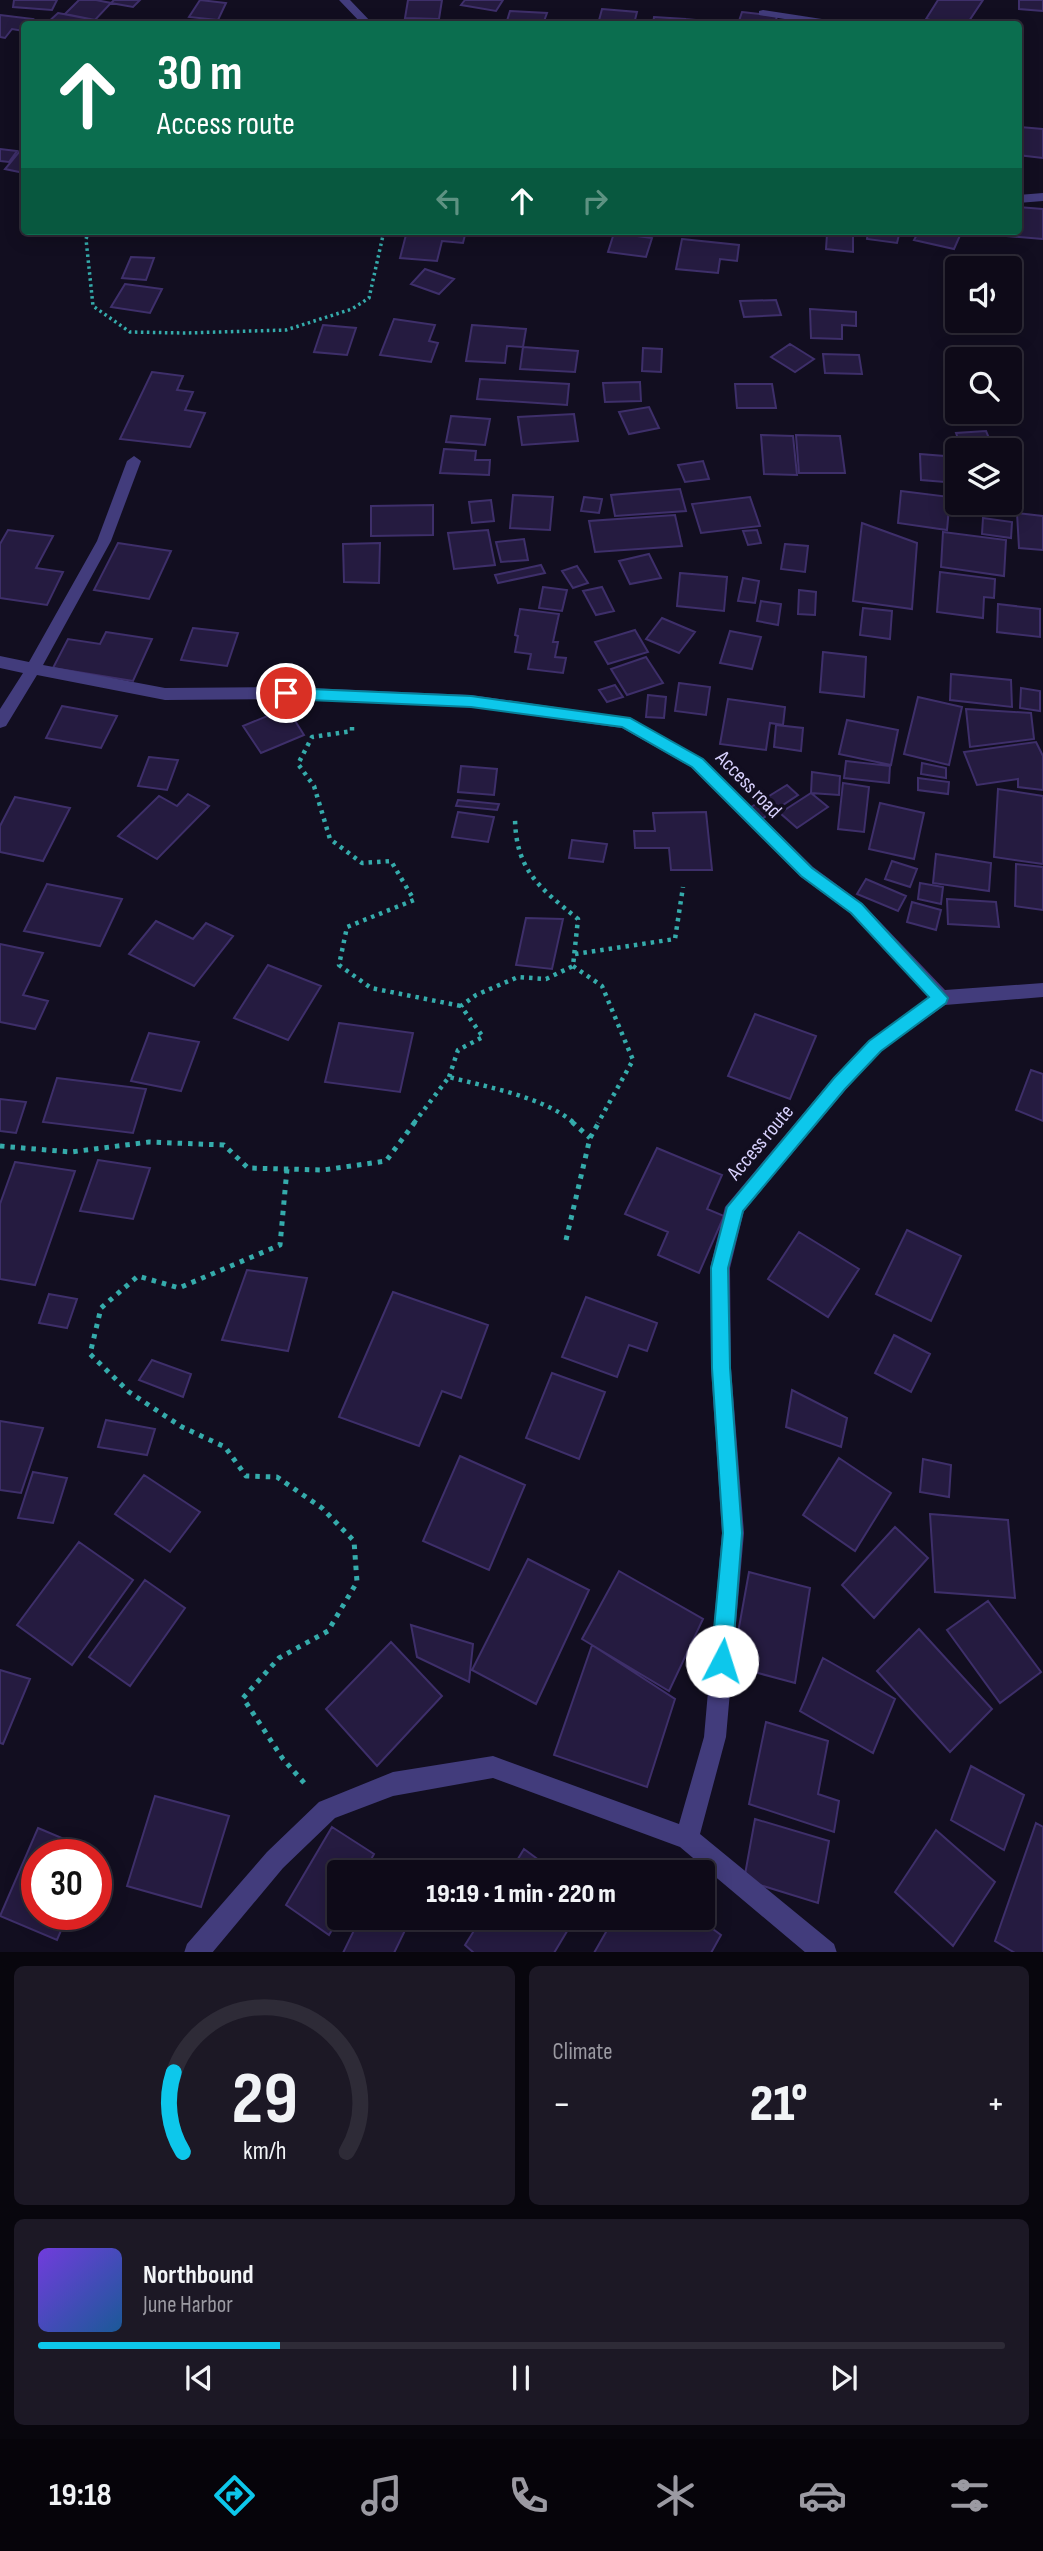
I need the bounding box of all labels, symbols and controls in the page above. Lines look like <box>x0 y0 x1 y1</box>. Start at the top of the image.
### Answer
text: 30 m <box>157 45 242 104</box>
icon: ahead <box>42 49 133 140</box>
text: Access route <box>157 105 295 144</box>
icon: left <box>430 182 468 220</box>
icon: ahead <box>503 182 541 220</box>
icon: right <box>576 182 614 220</box>
map controls <box>945 256 1022 515</box>
button: sound <box>945 256 1022 333</box>
button: search <box>945 347 1022 424</box>
button: layers <box>945 438 1022 515</box>
pin <box>256 663 316 723</box>
icon: arrive <box>267 674 305 712</box>
street label: Access road <box>710 745 787 823</box>
street label: Access route <box>721 1100 799 1186</box>
position arrow <box>685 1624 759 1698</box>
speed limit sign: 30 <box>21 1839 112 1930</box>
text: 19:19 · 1 min · 220 m <box>426 1879 616 1910</box>
text: Climate <box>553 2038 612 2066</box>
text: 29 <box>231 2056 297 2144</box>
text: 21° <box>750 2073 808 2136</box>
text: − <box>553 2082 571 2127</box>
text: + <box>986 2082 1005 2127</box>
text: km/h <box>243 2135 286 2166</box>
text: Northbound <box>143 2260 254 2291</box>
text: June Harbor <box>143 2291 233 2319</box>
icon: previous <box>180 2359 218 2397</box>
icon: pause <box>502 2359 540 2397</box>
icon: next <box>825 2359 863 2397</box>
icon: directions <box>210 2471 259 2520</box>
icon: music <box>357 2471 406 2520</box>
icon: phone <box>504 2471 553 2520</box>
icon: climate <box>651 2471 700 2520</box>
icon: car <box>798 2471 847 2520</box>
icon: filters <box>945 2471 994 2520</box>
text: 19:18 <box>49 2476 112 2515</box>

